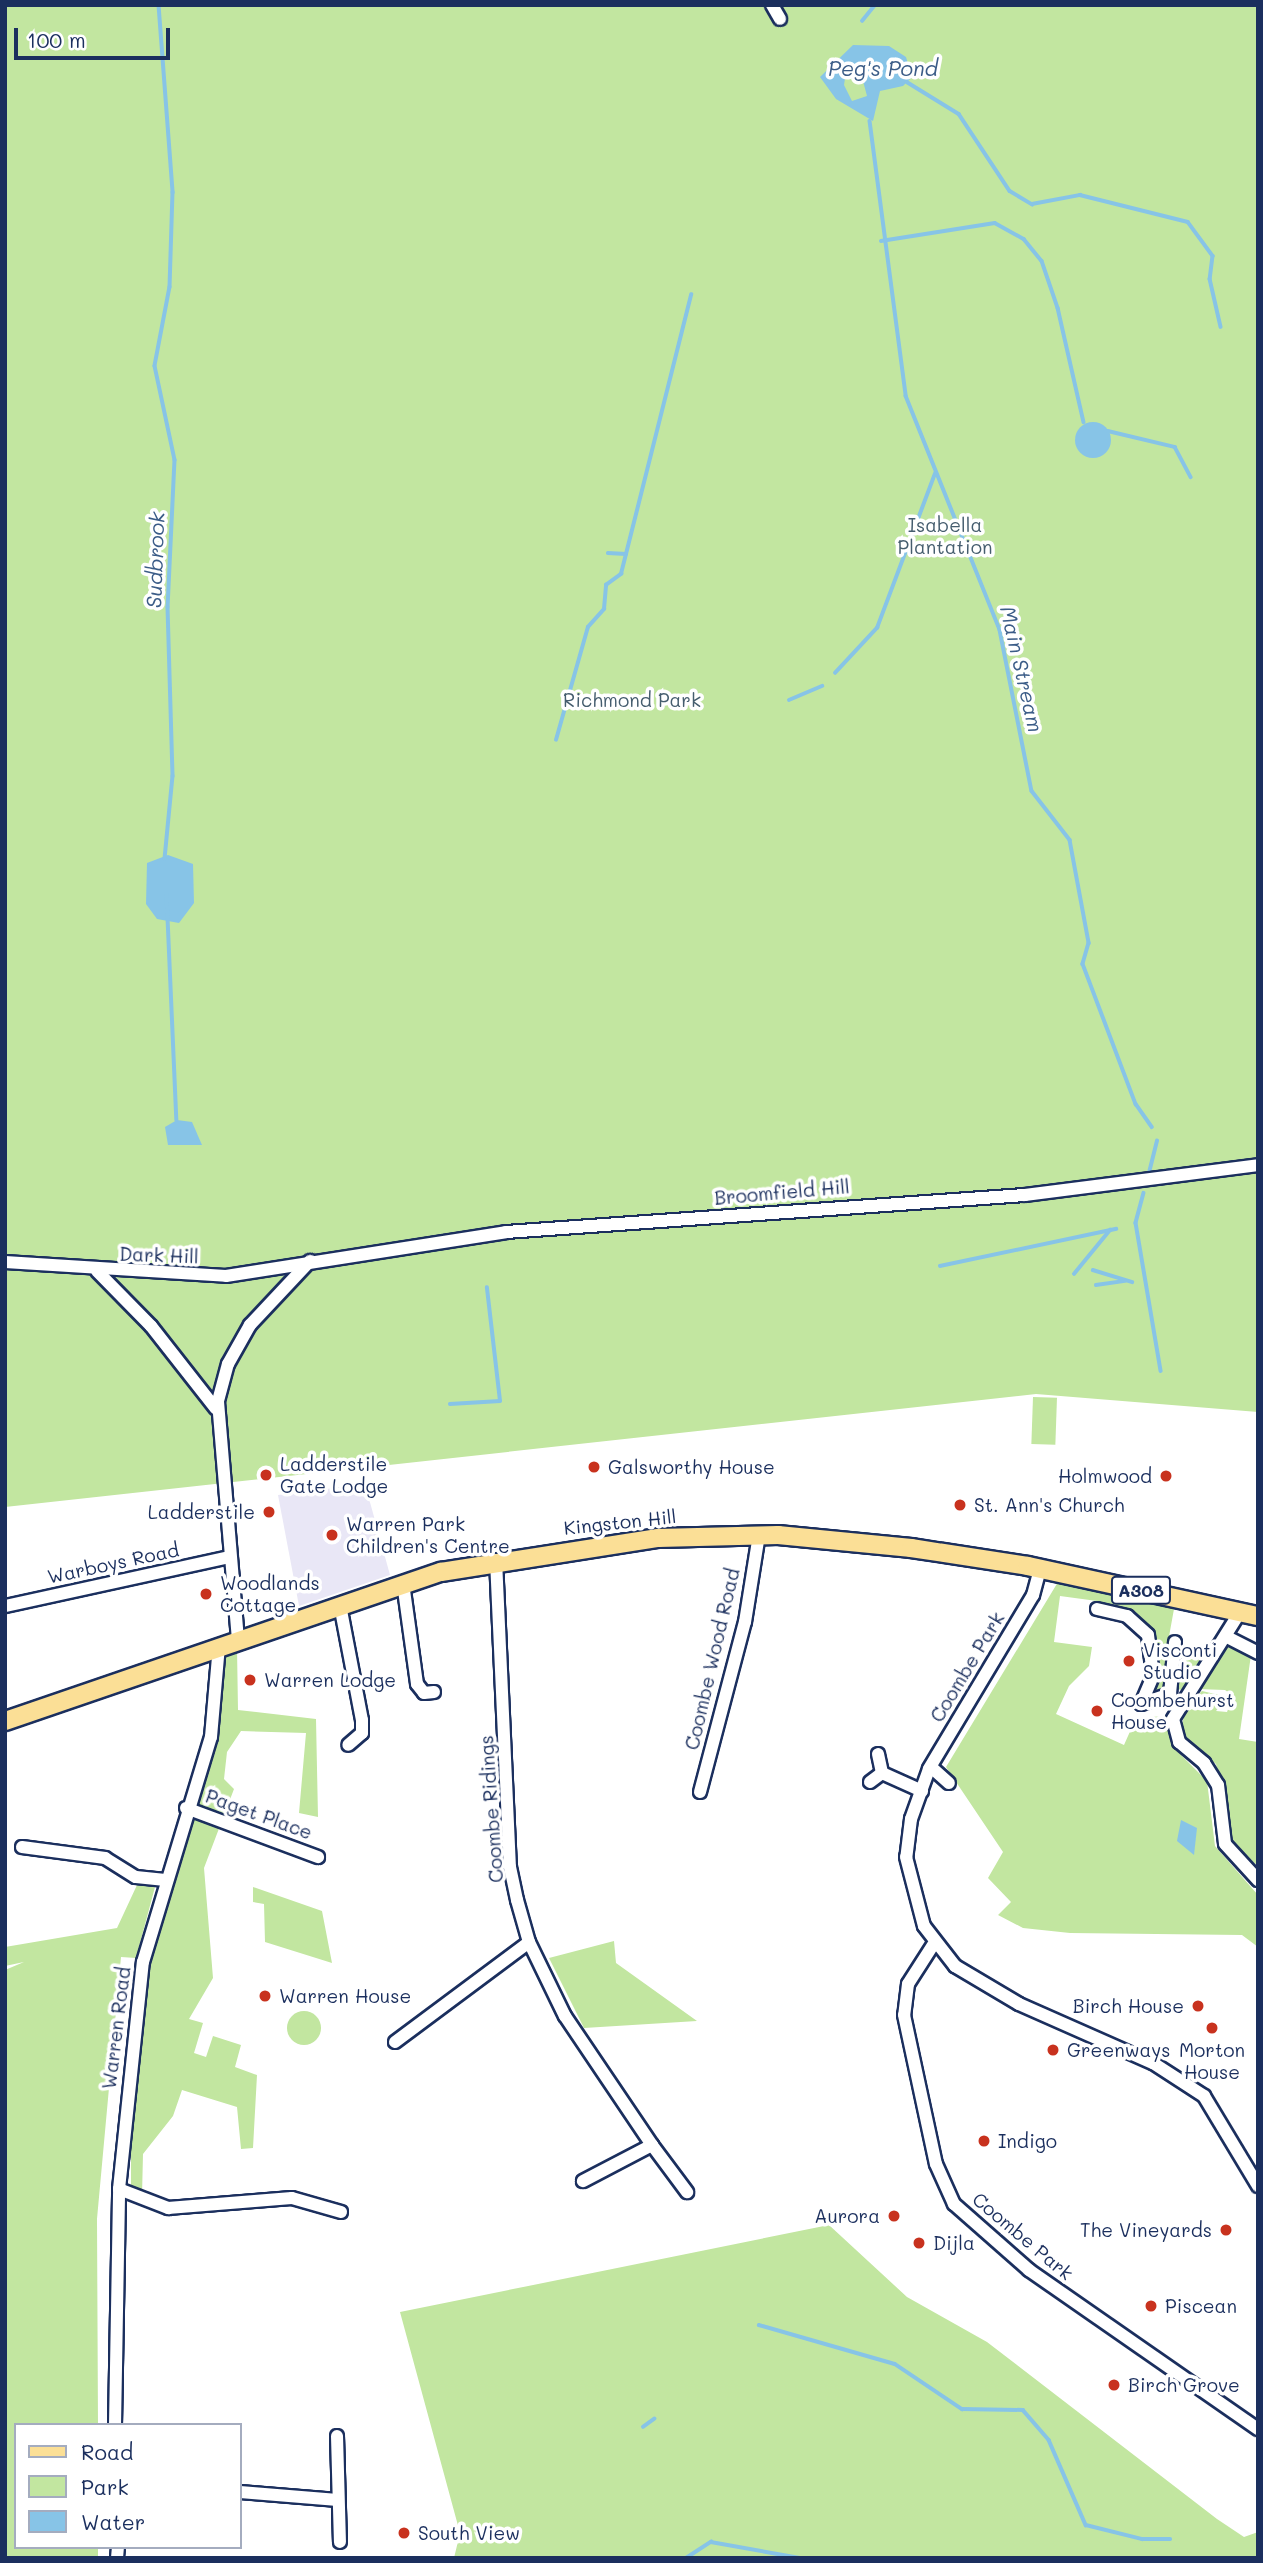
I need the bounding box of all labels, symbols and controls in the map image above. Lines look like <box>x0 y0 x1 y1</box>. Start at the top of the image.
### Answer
scale bar <box>18 14 173 58</box>
text: 100 m <box>27 26 86 53</box>
water label: Peg's Pond <box>828 55 938 81</box>
water label: Sudbrook <box>141 511 169 609</box>
park label: Isabella Plantation <box>898 514 992 558</box>
water label: Main Stream <box>995 603 1049 735</box>
park label: Richmond Park <box>563 689 701 711</box>
street label: Broomfield Hill <box>713 1175 851 1209</box>
street label: Dark Hill <box>119 1242 199 1268</box>
place label: Ladderstile Gate Lodge <box>280 1453 388 1497</box>
place label: Galsworthy House <box>608 1456 775 1478</box>
marker: Galsworthy House <box>586 1459 602 1475</box>
place label: Holmwood <box>1058 1465 1152 1487</box>
marker: Ladderstile Gate Lodge <box>258 1467 274 1483</box>
marker: Holmwood <box>1158 1468 1174 1484</box>
place label: St. Ann's Church <box>974 1494 1125 1516</box>
marker: St. Ann's Church <box>952 1497 968 1513</box>
place label: Ladderstile <box>148 1501 255 1523</box>
marker: Ladderstile <box>261 1504 277 1520</box>
street label: Kingston Hill <box>562 1505 678 1539</box>
place label: Warren Park Children's Centre <box>346 1513 510 1557</box>
marker: Warren Park Children's Centre <box>324 1527 340 1543</box>
street label: Warboys Road <box>45 1538 181 1588</box>
street label: Coombe Wood Road <box>680 1566 744 1752</box>
place label: Woodlands Cottage <box>220 1572 320 1616</box>
road number: A308 <box>1110 1576 1172 1604</box>
marker: Woodlands Cottage <box>198 1586 214 1602</box>
street label: Coombe Park <box>925 1608 1009 1726</box>
place label: Visconti Studio <box>1143 1639 1217 1683</box>
marker: Visconti Studio <box>1121 1653 1137 1669</box>
place label: Warren Lodge <box>264 1669 396 1691</box>
marker: Warren Lodge <box>242 1672 258 1688</box>
place label: Coombehurst House <box>1111 1689 1234 1733</box>
marker: Coombehurst House <box>1089 1703 1105 1719</box>
street label: Coombe Ridings <box>474 1734 508 1884</box>
street label: Paget Place <box>203 1784 315 1844</box>
street label: Warren Road <box>97 1965 135 2091</box>
place label: Warren House <box>279 1985 411 2007</box>
marker: Warren House <box>257 1988 273 2004</box>
place label: Birch House <box>1073 1995 1184 2017</box>
marker: Birch House <box>1190 1998 1206 2014</box>
marker: Morton House <box>1204 2020 1220 2036</box>
place label: Greenways <box>1067 2039 1170 2061</box>
place label: Morton House <box>1179 2039 1245 2083</box>
marker: Greenways <box>1045 2042 1061 2058</box>
place label: Indigo <box>998 2130 1057 2152</box>
marker: Indigo <box>976 2133 992 2149</box>
street label: Coombe Park <box>968 2187 1078 2285</box>
place label: Aurora <box>814 2205 880 2227</box>
marker: Aurora <box>886 2208 902 2224</box>
place label: The Vineyards <box>1080 2219 1212 2241</box>
marker: The Vineyards <box>1218 2222 1234 2238</box>
place label: Dijla <box>933 2232 975 2254</box>
marker: Dijla <box>911 2235 927 2251</box>
place label: Piscean <box>1165 2295 1237 2317</box>
marker: Piscean <box>1143 2298 1159 2314</box>
place label: Birch Grove <box>1128 2374 1240 2396</box>
marker: Birch Grove <box>1106 2377 1122 2393</box>
legend <box>14 2423 242 2549</box>
text: Road <box>81 2438 133 2465</box>
text: Park <box>81 2473 129 2500</box>
text: Water <box>81 2508 145 2535</box>
place label: South View <box>418 2522 520 2544</box>
marker: South View <box>396 2525 412 2541</box>

